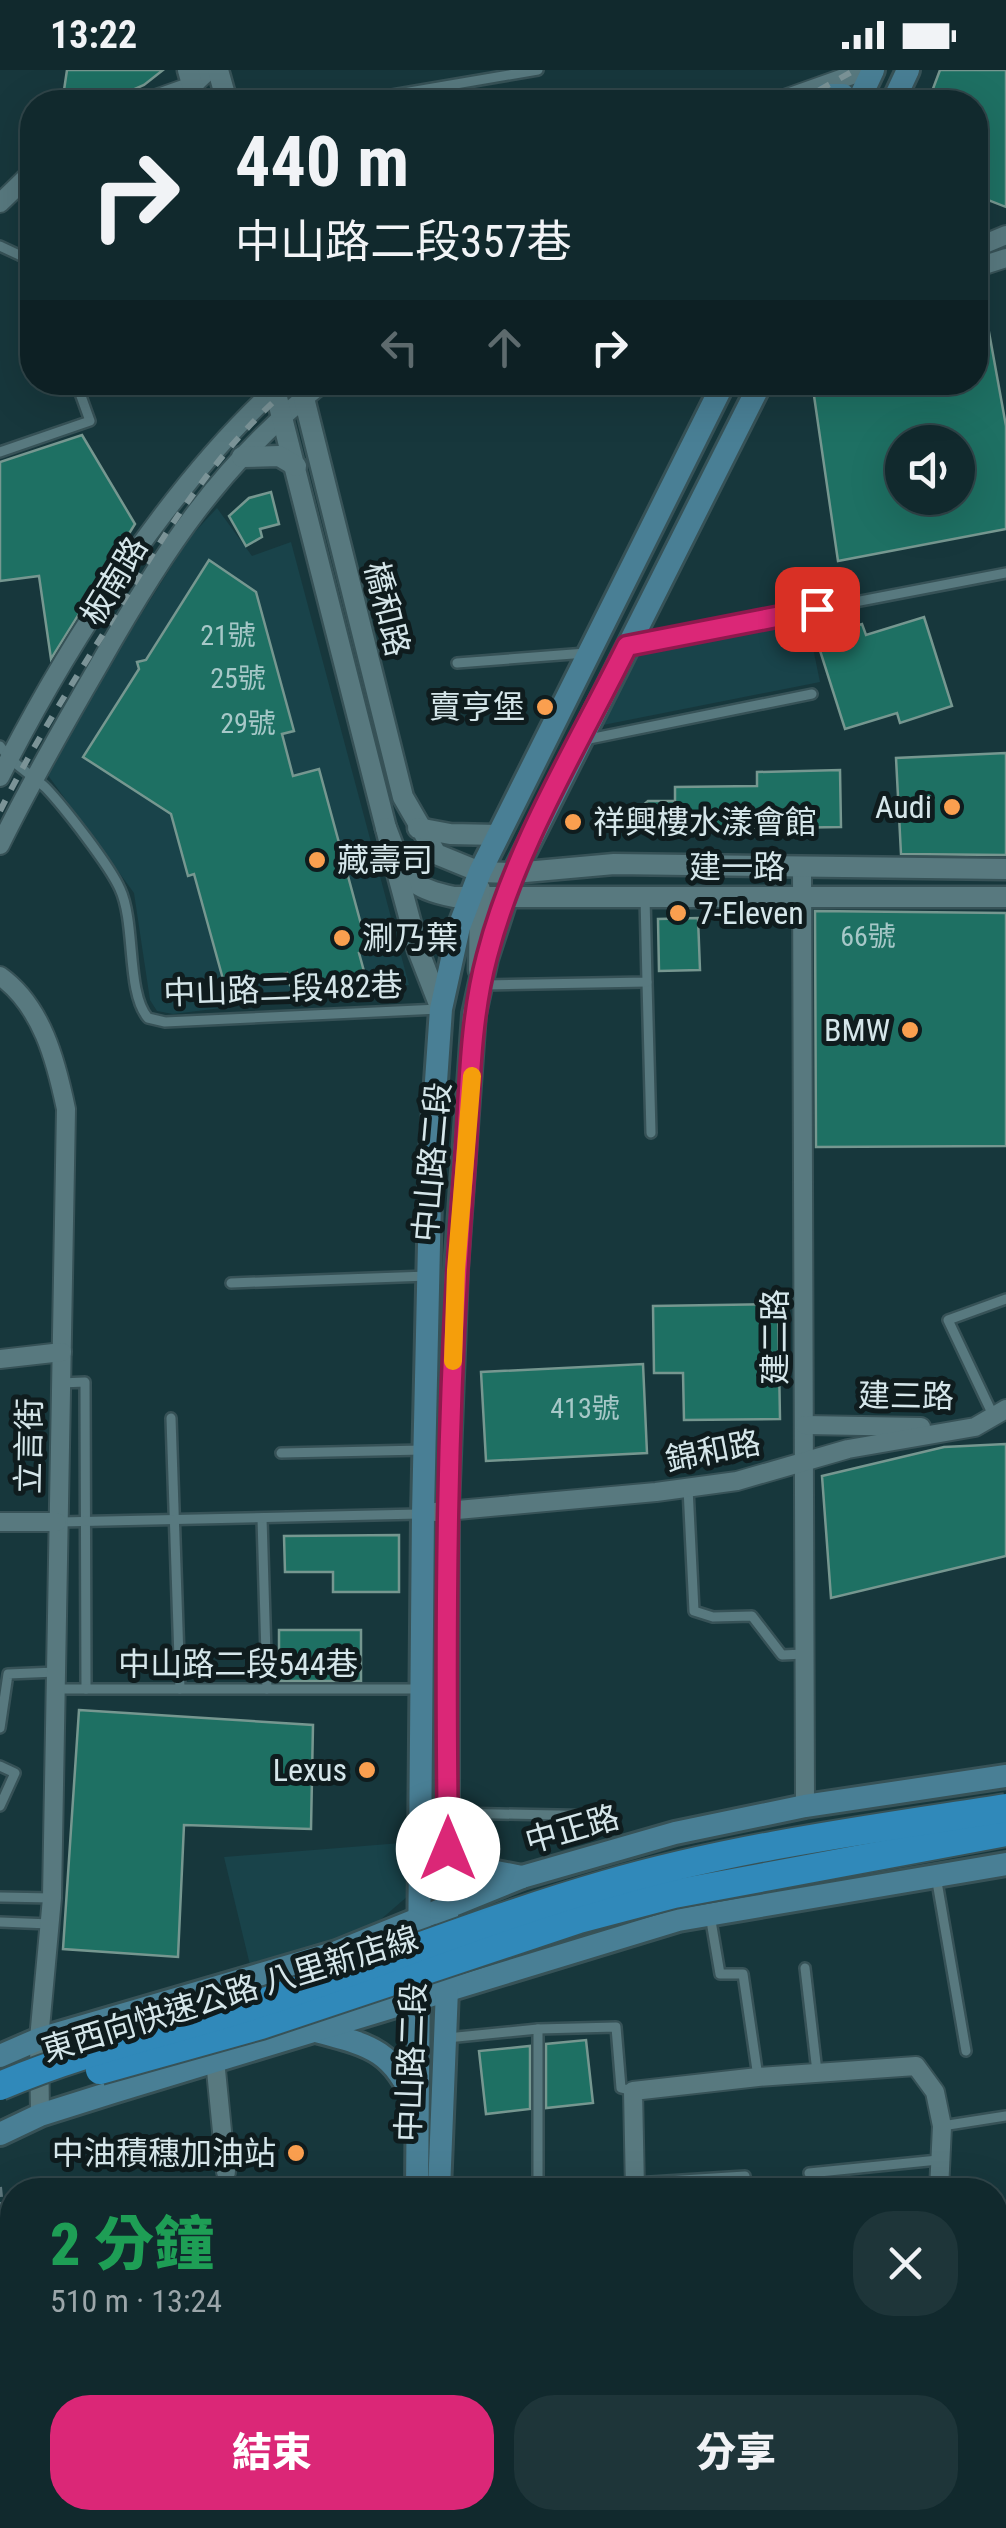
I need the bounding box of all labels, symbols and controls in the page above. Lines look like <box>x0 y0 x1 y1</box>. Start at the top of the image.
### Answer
text: 13:22 <box>50 13 137 57</box>
text: 440 m <box>235 121 409 203</box>
icon: right <box>70 130 200 260</box>
text: 中山路二段357巷 <box>235 215 572 268</box>
icon: left <box>372 320 427 375</box>
icon: ahead <box>477 320 532 375</box>
icon: right <box>582 320 637 375</box>
map controls <box>885 425 975 515</box>
button: sound <box>885 425 975 515</box>
street label: 板南路 <box>73 530 155 632</box>
street label: 橋和路 <box>357 558 417 660</box>
pin <box>775 567 860 652</box>
icon: arrive <box>790 582 845 637</box>
house number: 21號 <box>200 619 256 652</box>
house number: 25號 <box>210 662 266 695</box>
place label: 賣亨堡 <box>429 688 525 726</box>
marker: 賣亨堡 <box>534 696 556 718</box>
house number: 29號 <box>220 707 276 740</box>
place label: Audi <box>875 788 932 826</box>
marker: Audi <box>941 796 963 818</box>
place label: 祥興樓水漾會館 <box>593 803 817 841</box>
marker: 祥興樓水漾會館 <box>562 811 584 833</box>
place label: 藏壽司 <box>337 841 433 879</box>
street label: 建一路 <box>689 848 785 886</box>
marker: 藏壽司 <box>306 849 328 871</box>
place label: 7-Eleven <box>698 894 804 932</box>
marker: 7-Eleven <box>667 902 689 924</box>
place label: 涮乃葉 <box>362 919 458 957</box>
house number: 66號 <box>840 920 896 953</box>
marker: 涮乃葉 <box>331 927 353 949</box>
street label: 中山路二段482巷 <box>163 966 403 1012</box>
place label: BMW <box>824 1011 890 1049</box>
marker: BMW <box>899 1019 921 1041</box>
street label: 中山路二段 <box>406 1081 458 1243</box>
street label: 建二路 <box>756 1289 794 1385</box>
street label: 建三路 <box>858 1376 954 1416</box>
house number: 413號 <box>550 1392 620 1425</box>
street label: 立言街 <box>9 1398 49 1494</box>
street label: 錦和路 <box>662 1423 764 1479</box>
street label: 中山路二段544巷 <box>118 1645 358 1683</box>
place label: Lexus <box>273 1751 347 1789</box>
marker: Lexus <box>356 1759 378 1781</box>
position arrow <box>396 1797 500 1901</box>
street label: 中正路 <box>521 1798 623 1860</box>
street label: 東西向快速公路 八里新店線 <box>37 1919 423 2069</box>
street label: 中山路二段 <box>389 1981 433 2143</box>
place label: 中油積穗加油站 <box>52 2134 276 2172</box>
marker: 中油積穗加油站 <box>285 2142 307 2164</box>
text: 2 分鐘 <box>50 2209 214 2280</box>
button: close <box>853 2211 958 2316</box>
text: 510 m · 13:24 <box>50 2282 222 2320</box>
button: 結束 <box>50 2395 494 2510</box>
button: 分享 <box>514 2395 958 2510</box>

